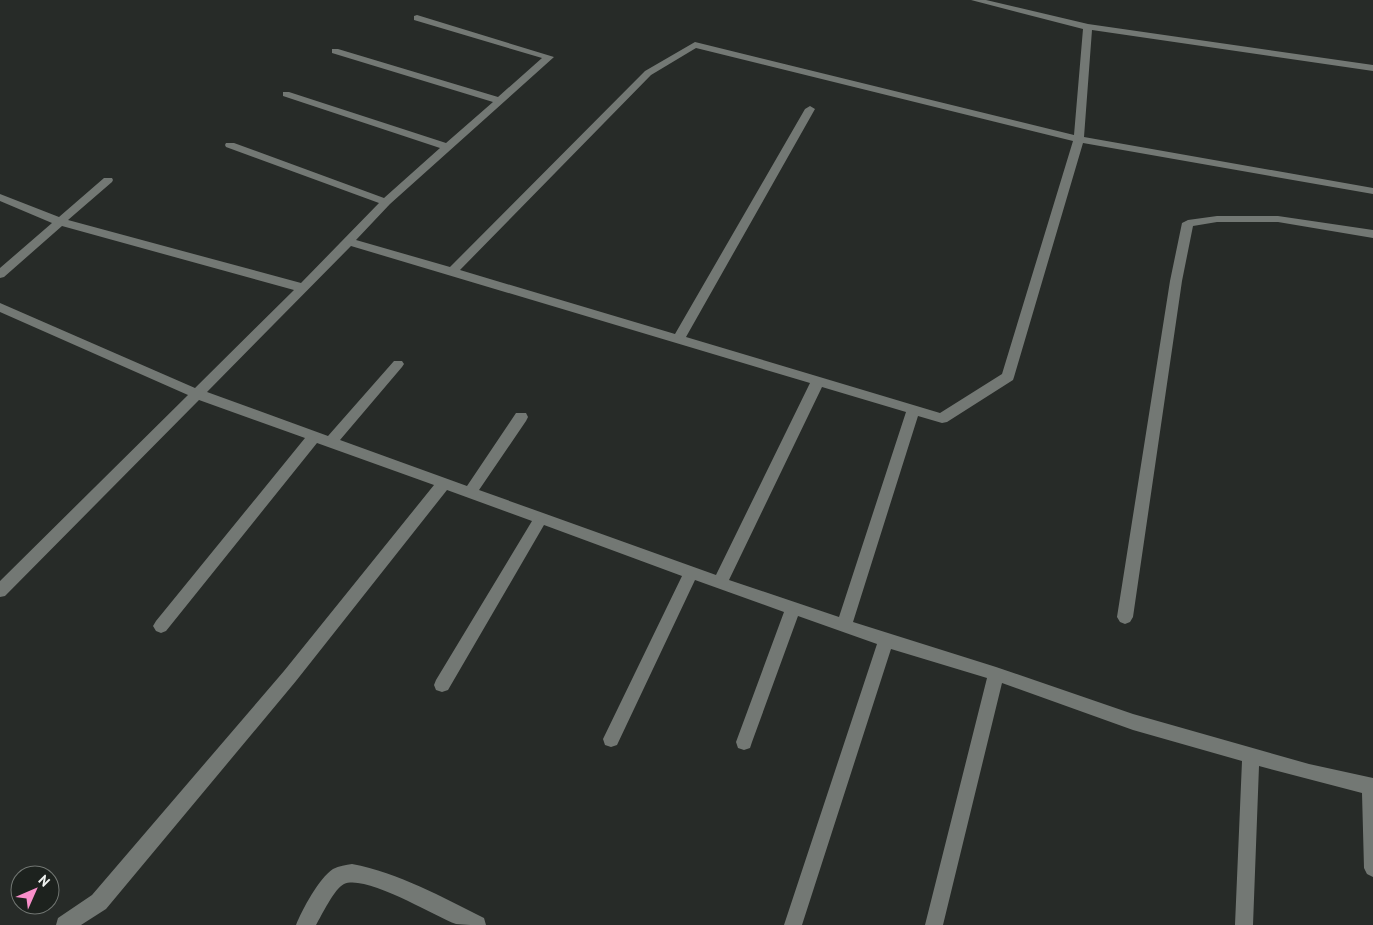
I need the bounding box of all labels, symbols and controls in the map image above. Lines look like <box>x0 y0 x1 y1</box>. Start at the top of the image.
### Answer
north arrow <box>10 865 60 915</box>
text: N <box>35 871 54 890</box>

